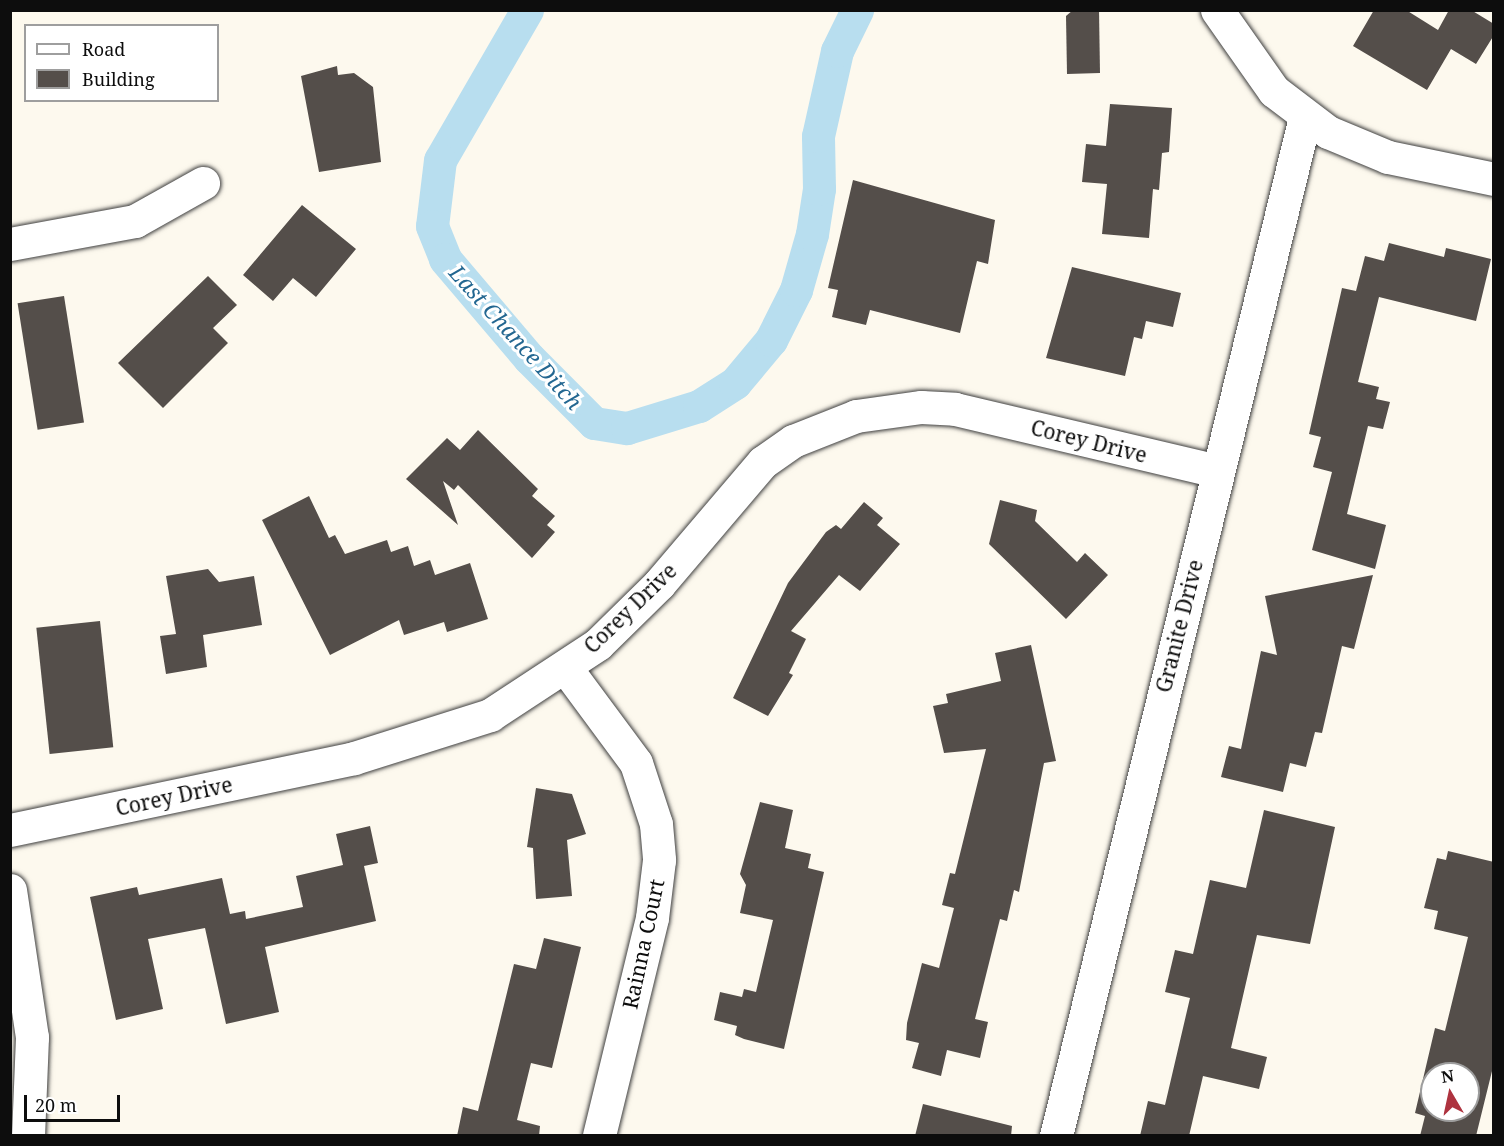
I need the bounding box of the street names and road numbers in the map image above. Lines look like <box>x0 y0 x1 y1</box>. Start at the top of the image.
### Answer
street label: Corey Drive <box>1028 414 1150 468</box>
street label: Granite Drive <box>1150 557 1208 695</box>
street label: Corey Drive <box>579 558 681 658</box>
street label: Corey Drive <box>113 771 235 821</box>
street label: Rainna Court <box>617 877 669 1011</box>

